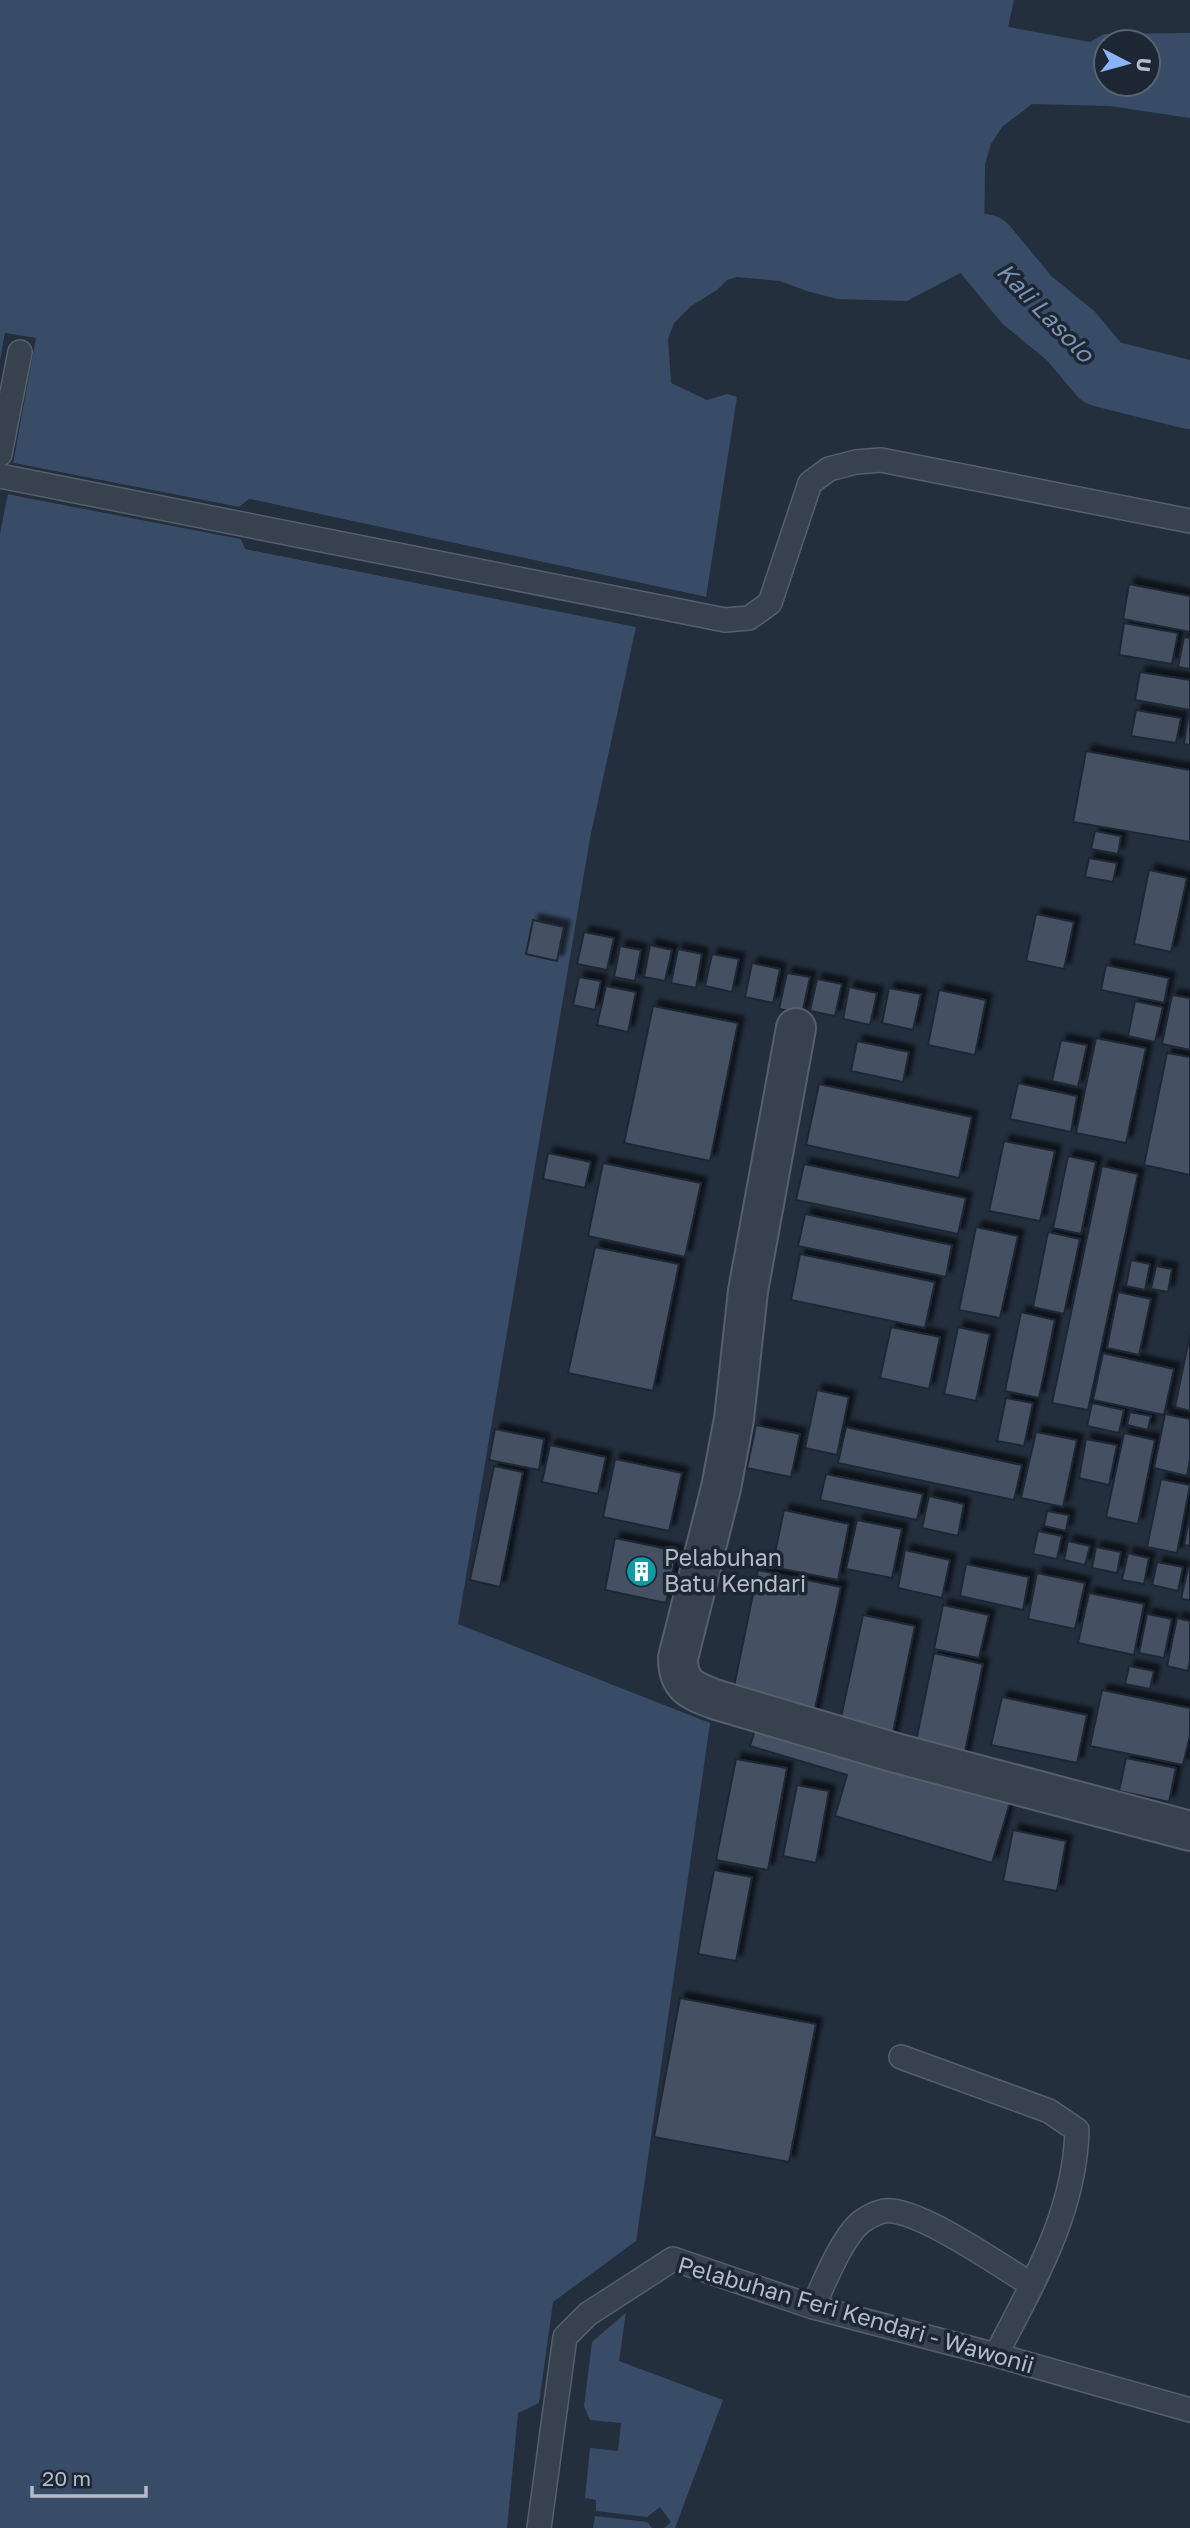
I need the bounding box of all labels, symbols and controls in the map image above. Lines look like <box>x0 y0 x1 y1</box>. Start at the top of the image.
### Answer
north arrow <box>1092 28 1162 98</box>
text: U <box>1132 57 1157 73</box>
water label: Kali Lasolo <box>992 256 1102 369</box>
place label: Pelabuhan Batu Kendari <box>664 1543 806 1597</box>
building icon: Pelabuhan Batu Kendari <box>624 1554 658 1588</box>
street label: Pelabuhan Feri Kendari - Wawonii <box>675 2250 1038 2378</box>
scale bar <box>32 2454 145 2498</box>
text: 20 m <box>42 2465 91 2491</box>

